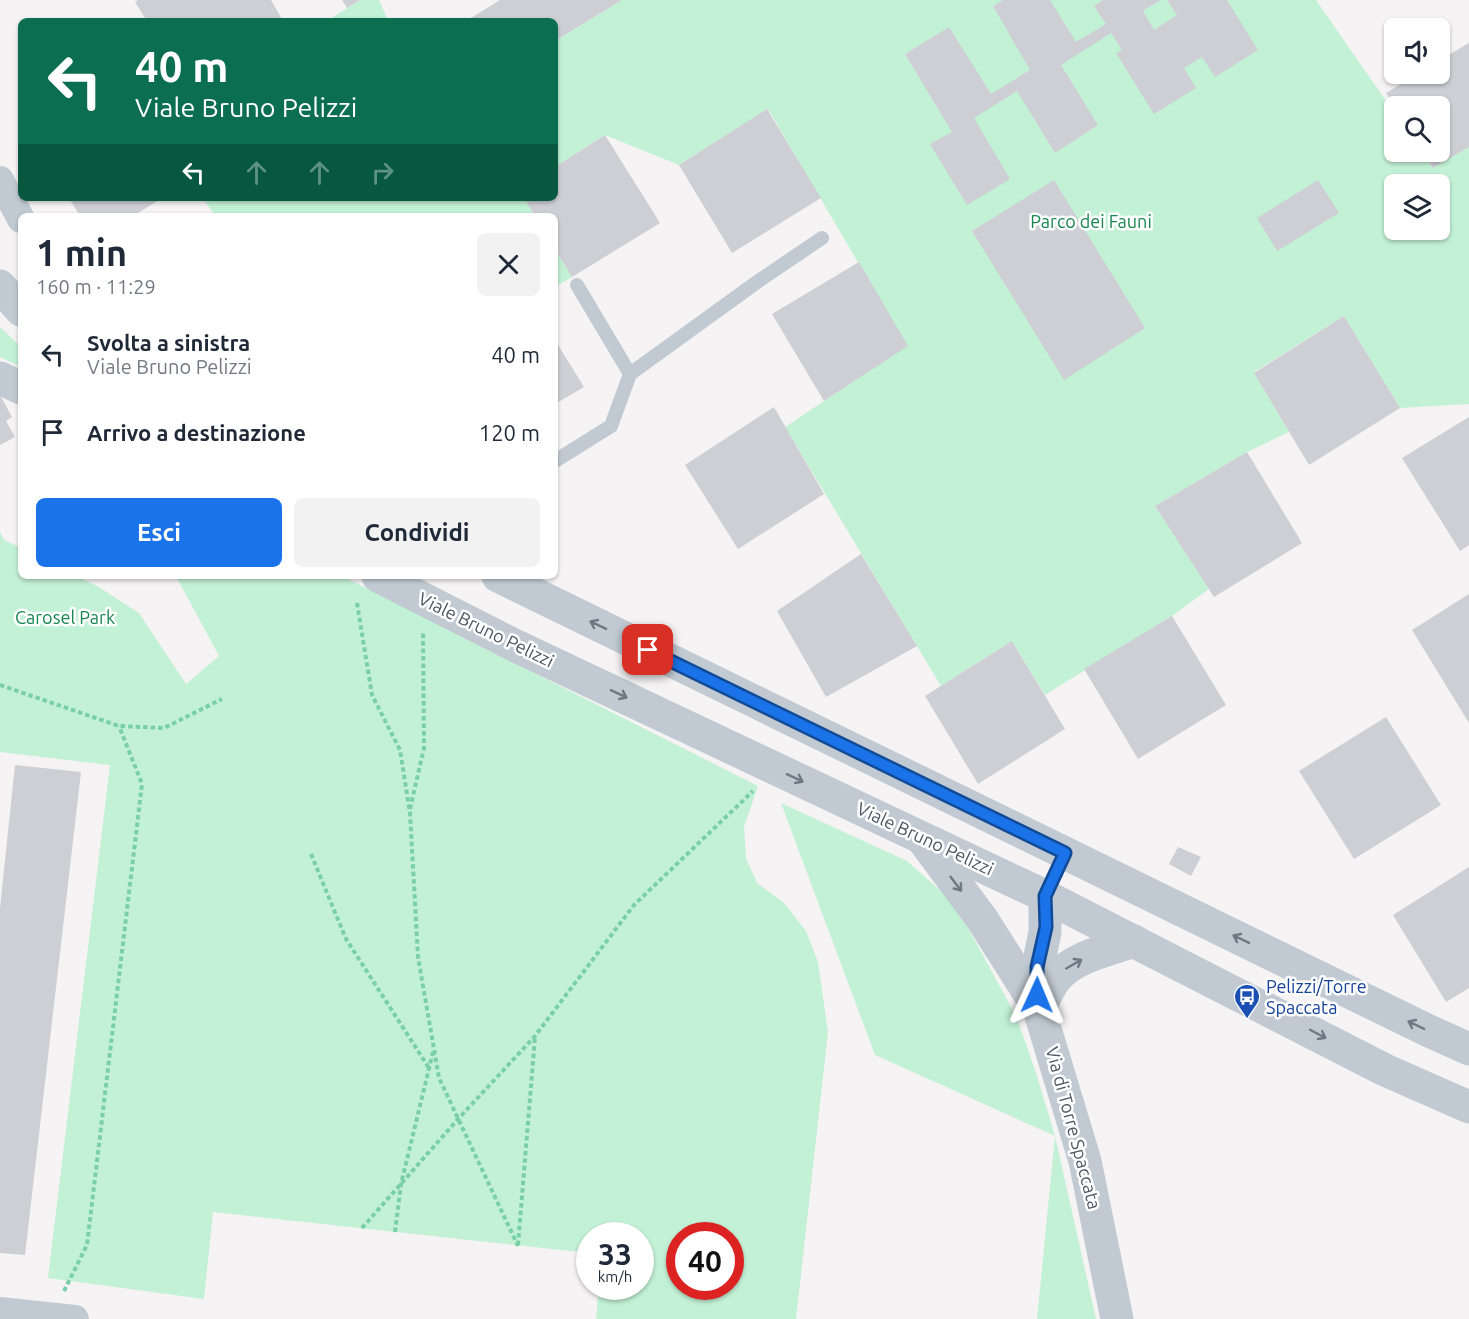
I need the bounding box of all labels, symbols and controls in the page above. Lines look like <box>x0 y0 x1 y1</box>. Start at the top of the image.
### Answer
map controls <box>1384 18 1450 240</box>
button: sound <box>1384 18 1450 84</box>
icon: left <box>36 42 114 120</box>
text: 40 m <box>135 43 229 90</box>
text: Viale Bruno Pelizzi <box>135 92 357 122</box>
button: search <box>1384 96 1450 162</box>
icon: left <box>177 156 210 189</box>
icon: ahead <box>240 156 273 189</box>
icon: ahead <box>303 156 336 189</box>
icon: right <box>366 156 399 189</box>
button: layers <box>1384 174 1450 240</box>
park label: Parco dei Fauni <box>1030 211 1152 231</box>
text: 1 min <box>36 232 127 273</box>
button: close <box>477 233 540 296</box>
text: 160 m · 11:29 <box>36 275 156 298</box>
text: Svolta a sinistra <box>87 330 250 355</box>
icon: left <box>36 338 69 371</box>
text: 40 m <box>491 342 540 367</box>
text: Viale Bruno Pelizzi <box>87 355 252 378</box>
icon: arrive <box>36 416 69 449</box>
text: Arrivo a destinazione <box>87 420 306 445</box>
text: 120 m <box>479 420 540 445</box>
button: Esci <box>36 498 282 567</box>
button: Condividi <box>294 498 540 567</box>
street label: Viale Bruno Pelizzi <box>415 588 557 671</box>
park label: Carosel Park <box>15 607 115 627</box>
one-way arrow <box>589 618 607 630</box>
pin <box>622 624 673 675</box>
icon: arrive <box>631 633 664 666</box>
one-way arrow <box>609 689 627 701</box>
one-way arrow <box>786 772 804 784</box>
street label: Viale Bruno Pelizzi <box>854 798 997 878</box>
one-way arrow <box>950 876 962 892</box>
one-way arrow <box>1232 933 1250 945</box>
one-way arrow <box>1065 958 1082 970</box>
position arrow <box>1005 963 1069 1027</box>
place label: Pelizzi/Torre Spaccata <box>1266 976 1367 1017</box>
bus stop icon: Pelizzi/Torre Spaccata <box>1232 982 1262 1020</box>
one-way arrow <box>1407 1018 1425 1030</box>
one-way arrow <box>1308 1029 1326 1041</box>
street label: Via di Torre Spaccata <box>1043 1044 1105 1211</box>
speed limit sign: 40 <box>666 1222 744 1300</box>
text: 33 <box>598 1237 632 1271</box>
text: km/h <box>598 1268 632 1285</box>

